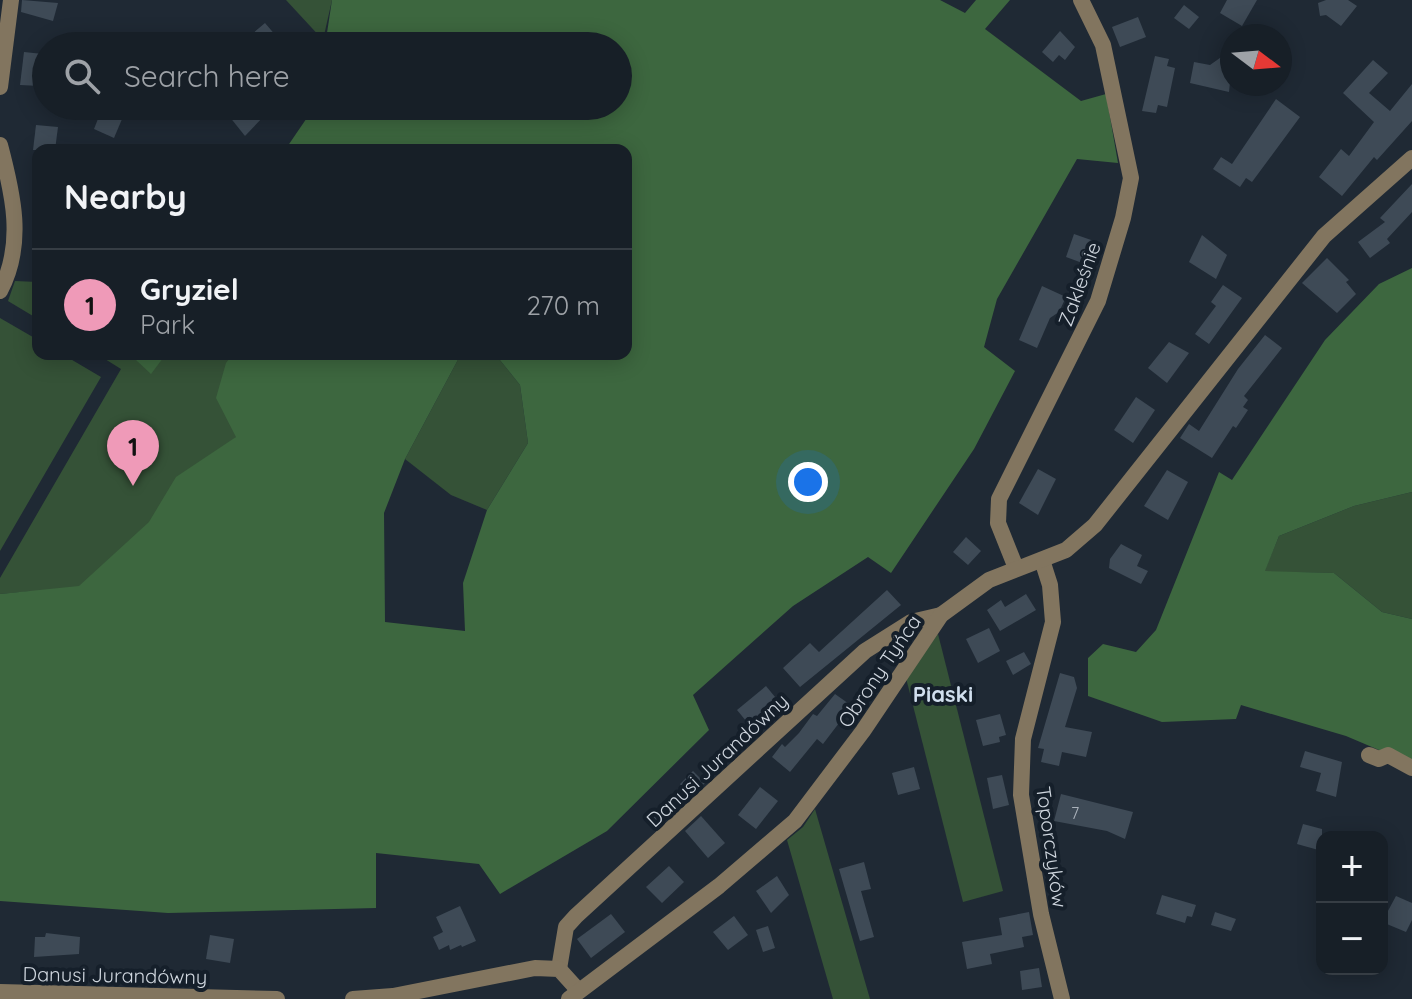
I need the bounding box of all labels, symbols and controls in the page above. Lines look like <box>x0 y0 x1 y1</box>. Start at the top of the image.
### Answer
north arrow <box>1220 24 1292 96</box>
search box <box>32 32 632 120</box>
icon: search <box>60 54 104 98</box>
text: Search here <box>124 57 290 95</box>
text: Nearby <box>64 175 187 218</box>
street label: Zakleśnie <box>1052 238 1106 330</box>
text: Gryziel <box>140 270 239 308</box>
text: 1 <box>85 289 95 322</box>
text: 270 m <box>526 289 600 322</box>
text: Park <box>140 308 195 341</box>
pin: 1 <box>107 420 159 486</box>
your location <box>788 462 828 502</box>
street label: Obrony Tyńca <box>832 610 926 732</box>
district label: Piaski <box>913 680 973 708</box>
street label: Danusi Jurandówny <box>641 688 793 832</box>
street label: Toporczyków <box>1031 785 1073 909</box>
house number: 7 <box>1071 803 1079 823</box>
map controls <box>1316 831 1388 975</box>
button: + <box>1316 831 1388 903</box>
button: − <box>1316 903 1388 975</box>
street label: Danusi Jurandówny <box>22 961 208 989</box>

